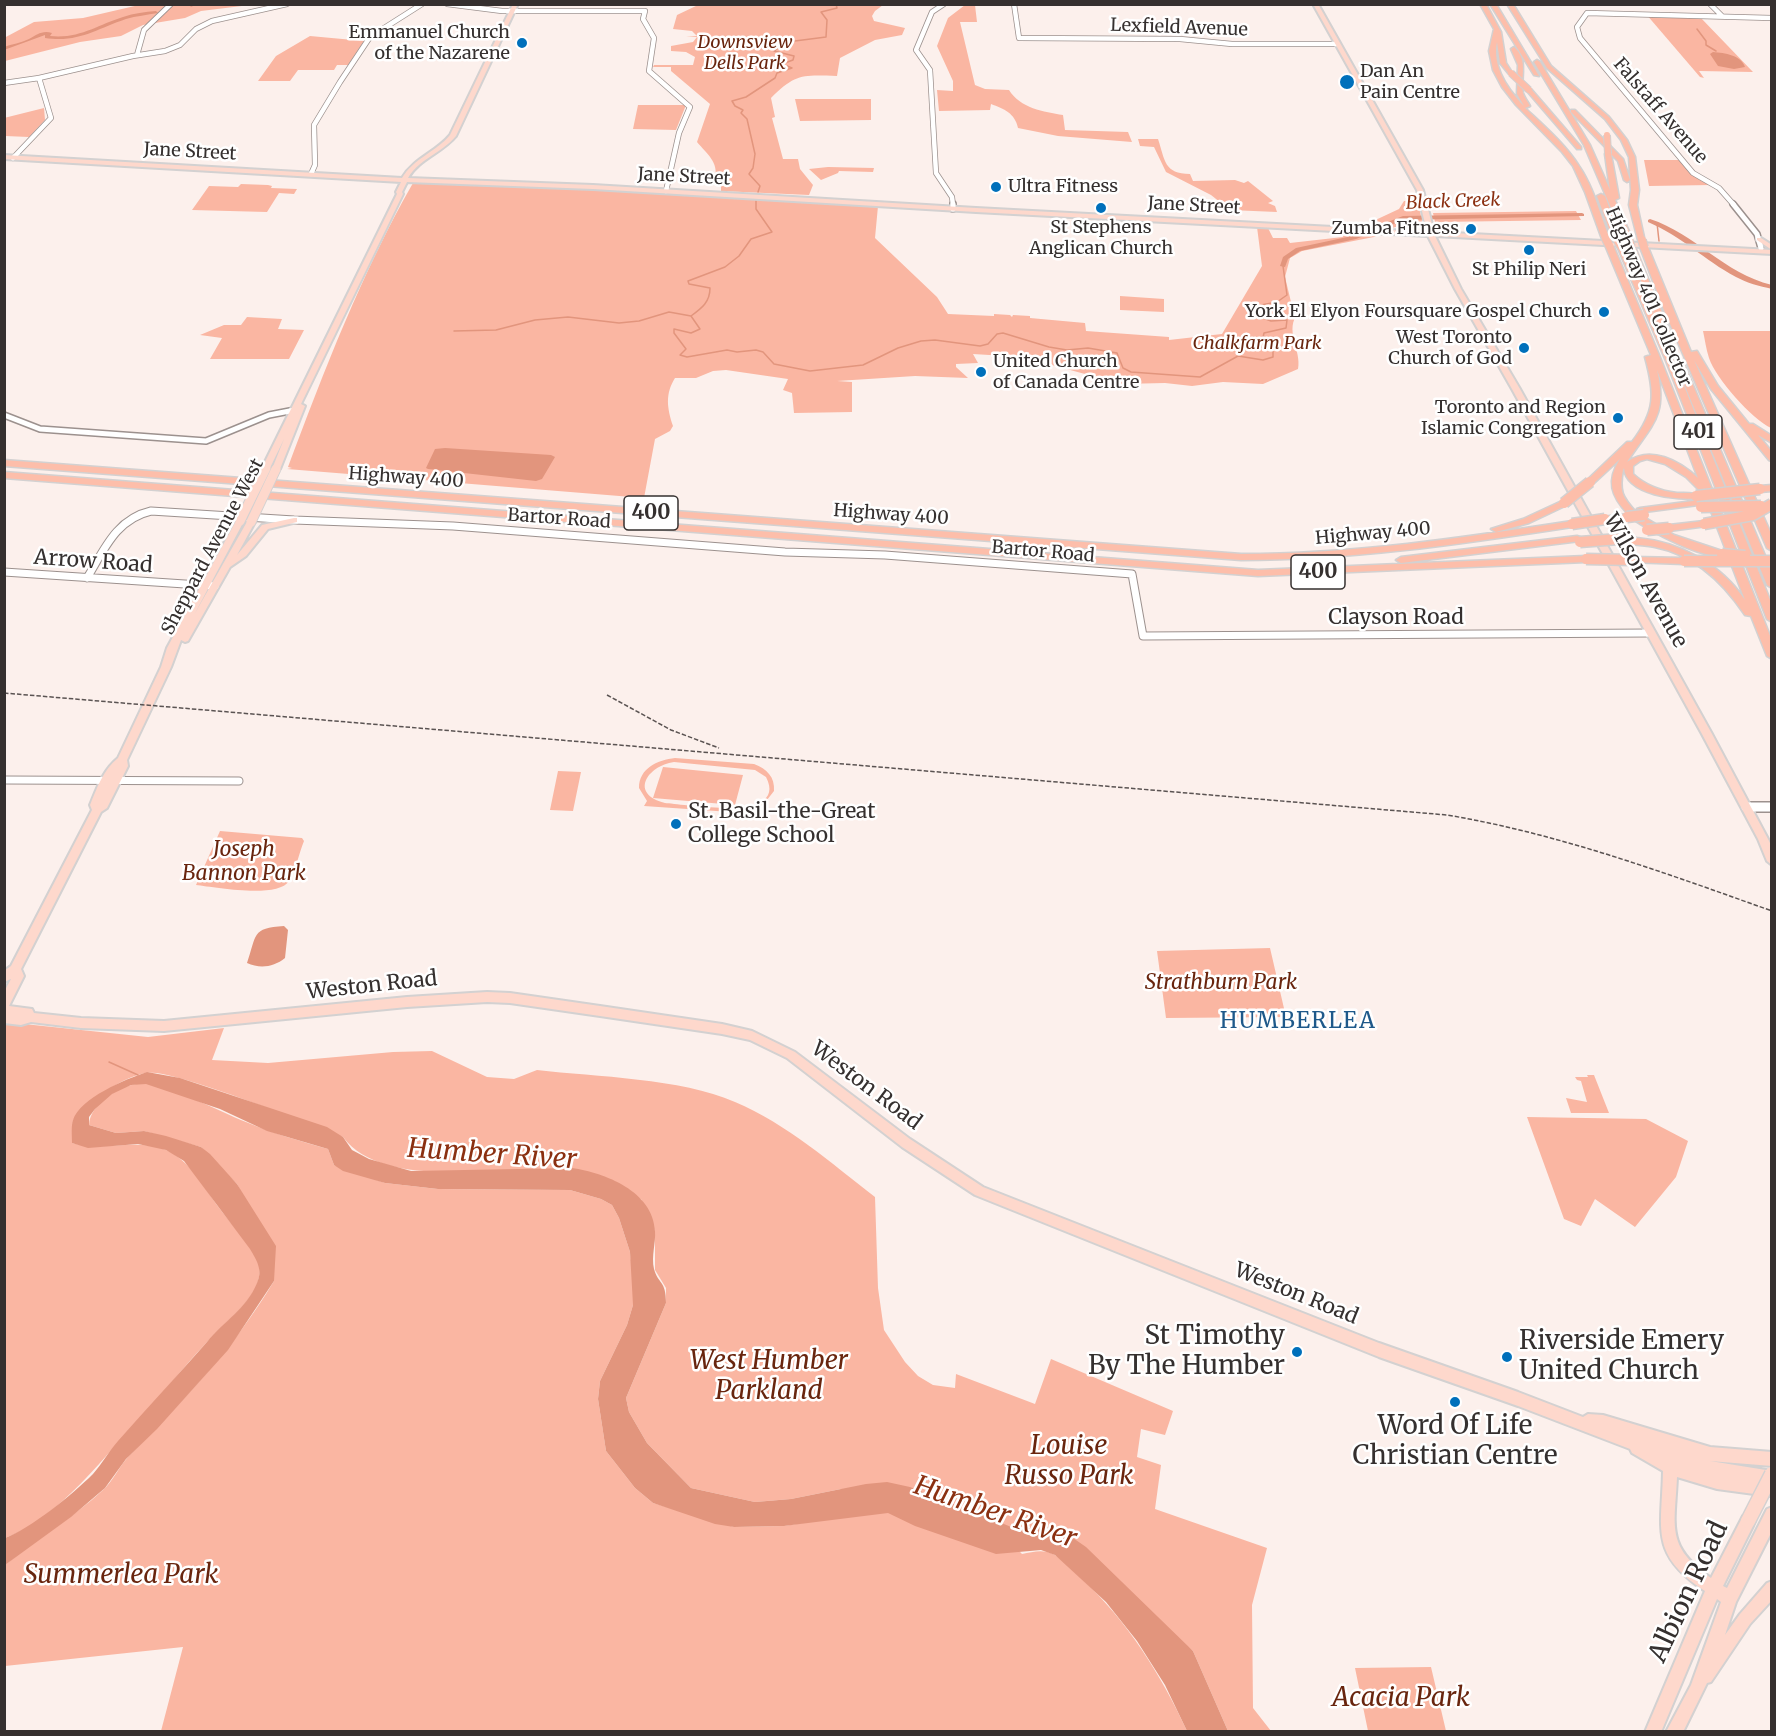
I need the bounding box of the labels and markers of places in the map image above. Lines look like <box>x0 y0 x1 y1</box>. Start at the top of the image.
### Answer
place label: Emmanuel Church of the Nazarene <box>349 22 510 64</box>
marker: Emmanuel Church of the Nazarene <box>515 36 529 50</box>
place label: Dan An Pain Centre <box>1360 61 1460 104</box>
marker: Dan An Pain Centre <box>1338 73 1356 91</box>
place label: Ultra Fitness <box>1008 176 1118 198</box>
marker: Ultra Fitness <box>989 180 1003 194</box>
marker: St Stephens Anglican Church <box>1094 201 1108 215</box>
place label: St Stephens Anglican Church <box>1029 217 1173 260</box>
place label: Zumba Fitness <box>1331 218 1459 240</box>
marker: Zumba Fitness <box>1464 222 1478 236</box>
marker: St Philip Neri <box>1522 243 1536 257</box>
place label: St Philip Neri <box>1472 259 1586 281</box>
place label: York El Elyon Foursquare Gospel Church <box>1245 301 1592 323</box>
marker: York El Elyon Foursquare Gospel Church <box>1597 305 1611 319</box>
place label: West Toronto Church of God <box>1388 327 1512 370</box>
marker: West Toronto Church of God <box>1517 341 1531 355</box>
place label: United Church of Canada Centre <box>993 351 1139 394</box>
marker: United Church of Canada Centre <box>974 365 988 379</box>
place label: Toronto and Region Islamic Congregation <box>1421 397 1606 440</box>
marker: Toronto and Region Islamic Congregation <box>1611 411 1625 425</box>
place label: St. Basil-the-Great College School <box>688 799 875 849</box>
marker: St. Basil-the-Great College School <box>669 817 683 831</box>
place label: St Timothy By The Humber <box>1088 1321 1285 1382</box>
place label: Riverside Emery United Church <box>1519 1326 1724 1388</box>
marker: St Timothy By The Humber <box>1290 1345 1304 1359</box>
marker: Riverside Emery United Church <box>1500 1350 1514 1364</box>
marker: Word Of Life Christian Centre <box>1448 1395 1462 1409</box>
place label: Word Of Life Christian Centre <box>1353 1411 1557 1472</box>

